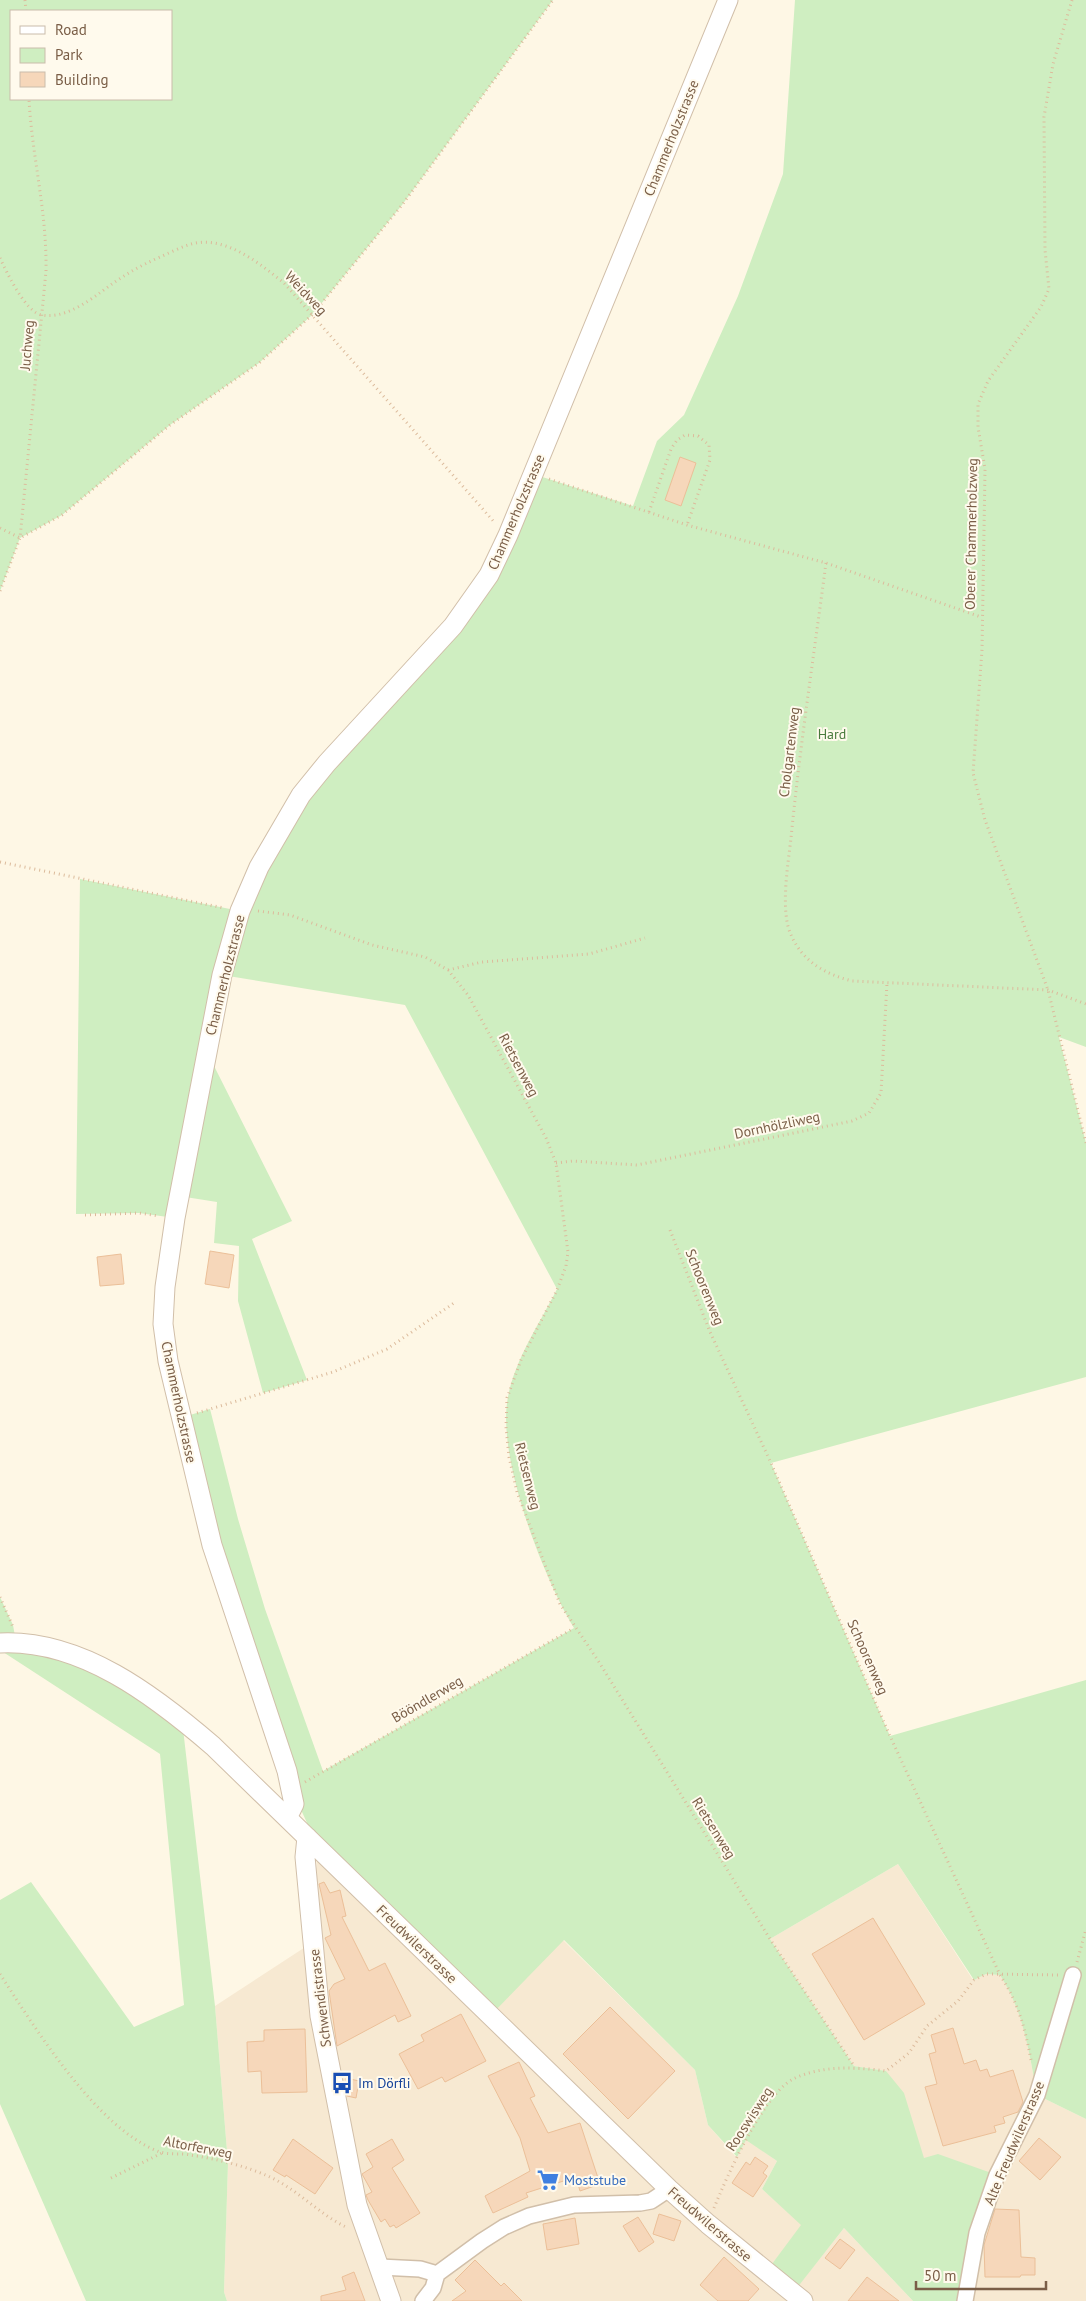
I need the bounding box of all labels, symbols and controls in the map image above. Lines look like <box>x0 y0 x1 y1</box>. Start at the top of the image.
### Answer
legend <box>10 10 172 100</box>
text: Road <box>55 20 87 39</box>
text: Park <box>55 45 83 64</box>
text: Building <box>55 70 109 89</box>
street label: Chammerholzstrasse <box>639 77 703 199</box>
street label: Weidweg <box>281 267 331 319</box>
street label: Juchweg <box>16 319 38 372</box>
street label: Chammerholzstrasse <box>483 451 549 573</box>
street label: Oberer Chammerholzweg <box>961 458 981 610</box>
street label: Cholgartenweg <box>775 706 803 798</box>
park label: Hard <box>818 725 846 743</box>
street label: Chammerholzstrasse <box>201 913 249 1037</box>
street label: Rietsenweg <box>495 1030 543 1100</box>
street label: Dornhölzliweg <box>733 1107 821 1143</box>
street label: Schoorenweg <box>682 1246 728 1328</box>
street label: Chammerholzstrasse <box>157 1339 201 1465</box>
street label: Rietsenweg <box>511 1440 545 1512</box>
street label: Schoorenweg <box>843 1617 893 1697</box>
street label: Bööndlerweg <box>388 1671 466 1727</box>
street label: Rietsenweg <box>688 1794 740 1862</box>
street label: Freudwilerstrasse <box>373 1901 461 1987</box>
street label: Schwendistrasse <box>305 1948 335 2048</box>
bus stop icon: Im Dörfli <box>329 2070 355 2096</box>
place label: Im Dörfli <box>358 2074 411 2092</box>
street label: Alte Freudwilerstrasse <box>980 2078 1048 2208</box>
street label: Rooswisweg <box>722 2083 776 2155</box>
street label: Altorferweg <box>162 2131 234 2163</box>
supermarket icon: Moststube <box>535 2167 561 2193</box>
place label: Moststube <box>564 2171 626 2189</box>
street label: Freudwilerstrasse <box>664 2183 756 2265</box>
scale bar <box>916 2258 1046 2290</box>
text: 50 m <box>924 2266 957 2285</box>

